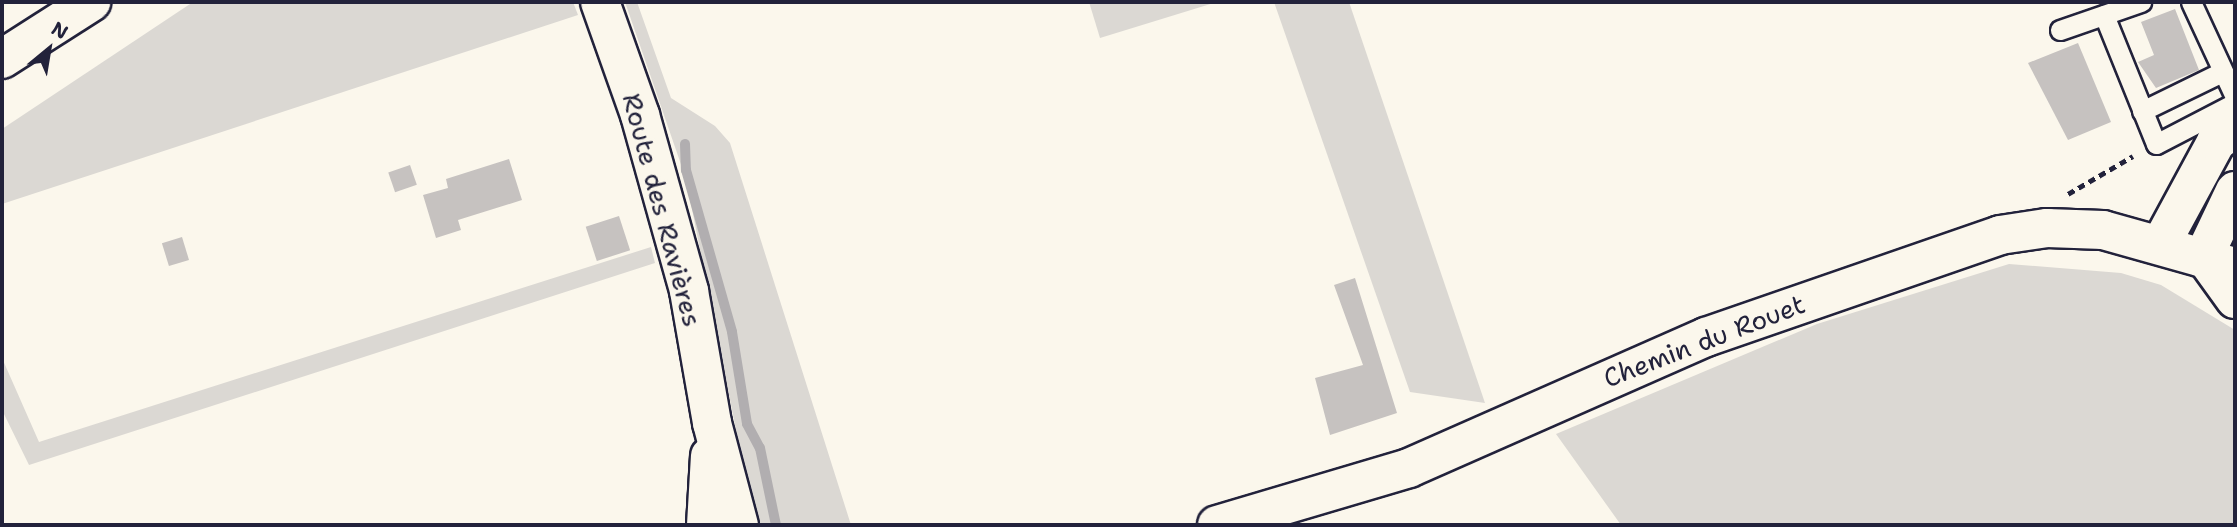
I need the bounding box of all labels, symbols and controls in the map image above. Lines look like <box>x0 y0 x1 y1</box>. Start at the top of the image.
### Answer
north arrow <box>14 14 84 84</box>
text: N <box>47 16 73 45</box>
street label: Route des Ravières <box>616 90 708 330</box>
street label: Chemin du Rouet <box>1599 288 1809 394</box>

